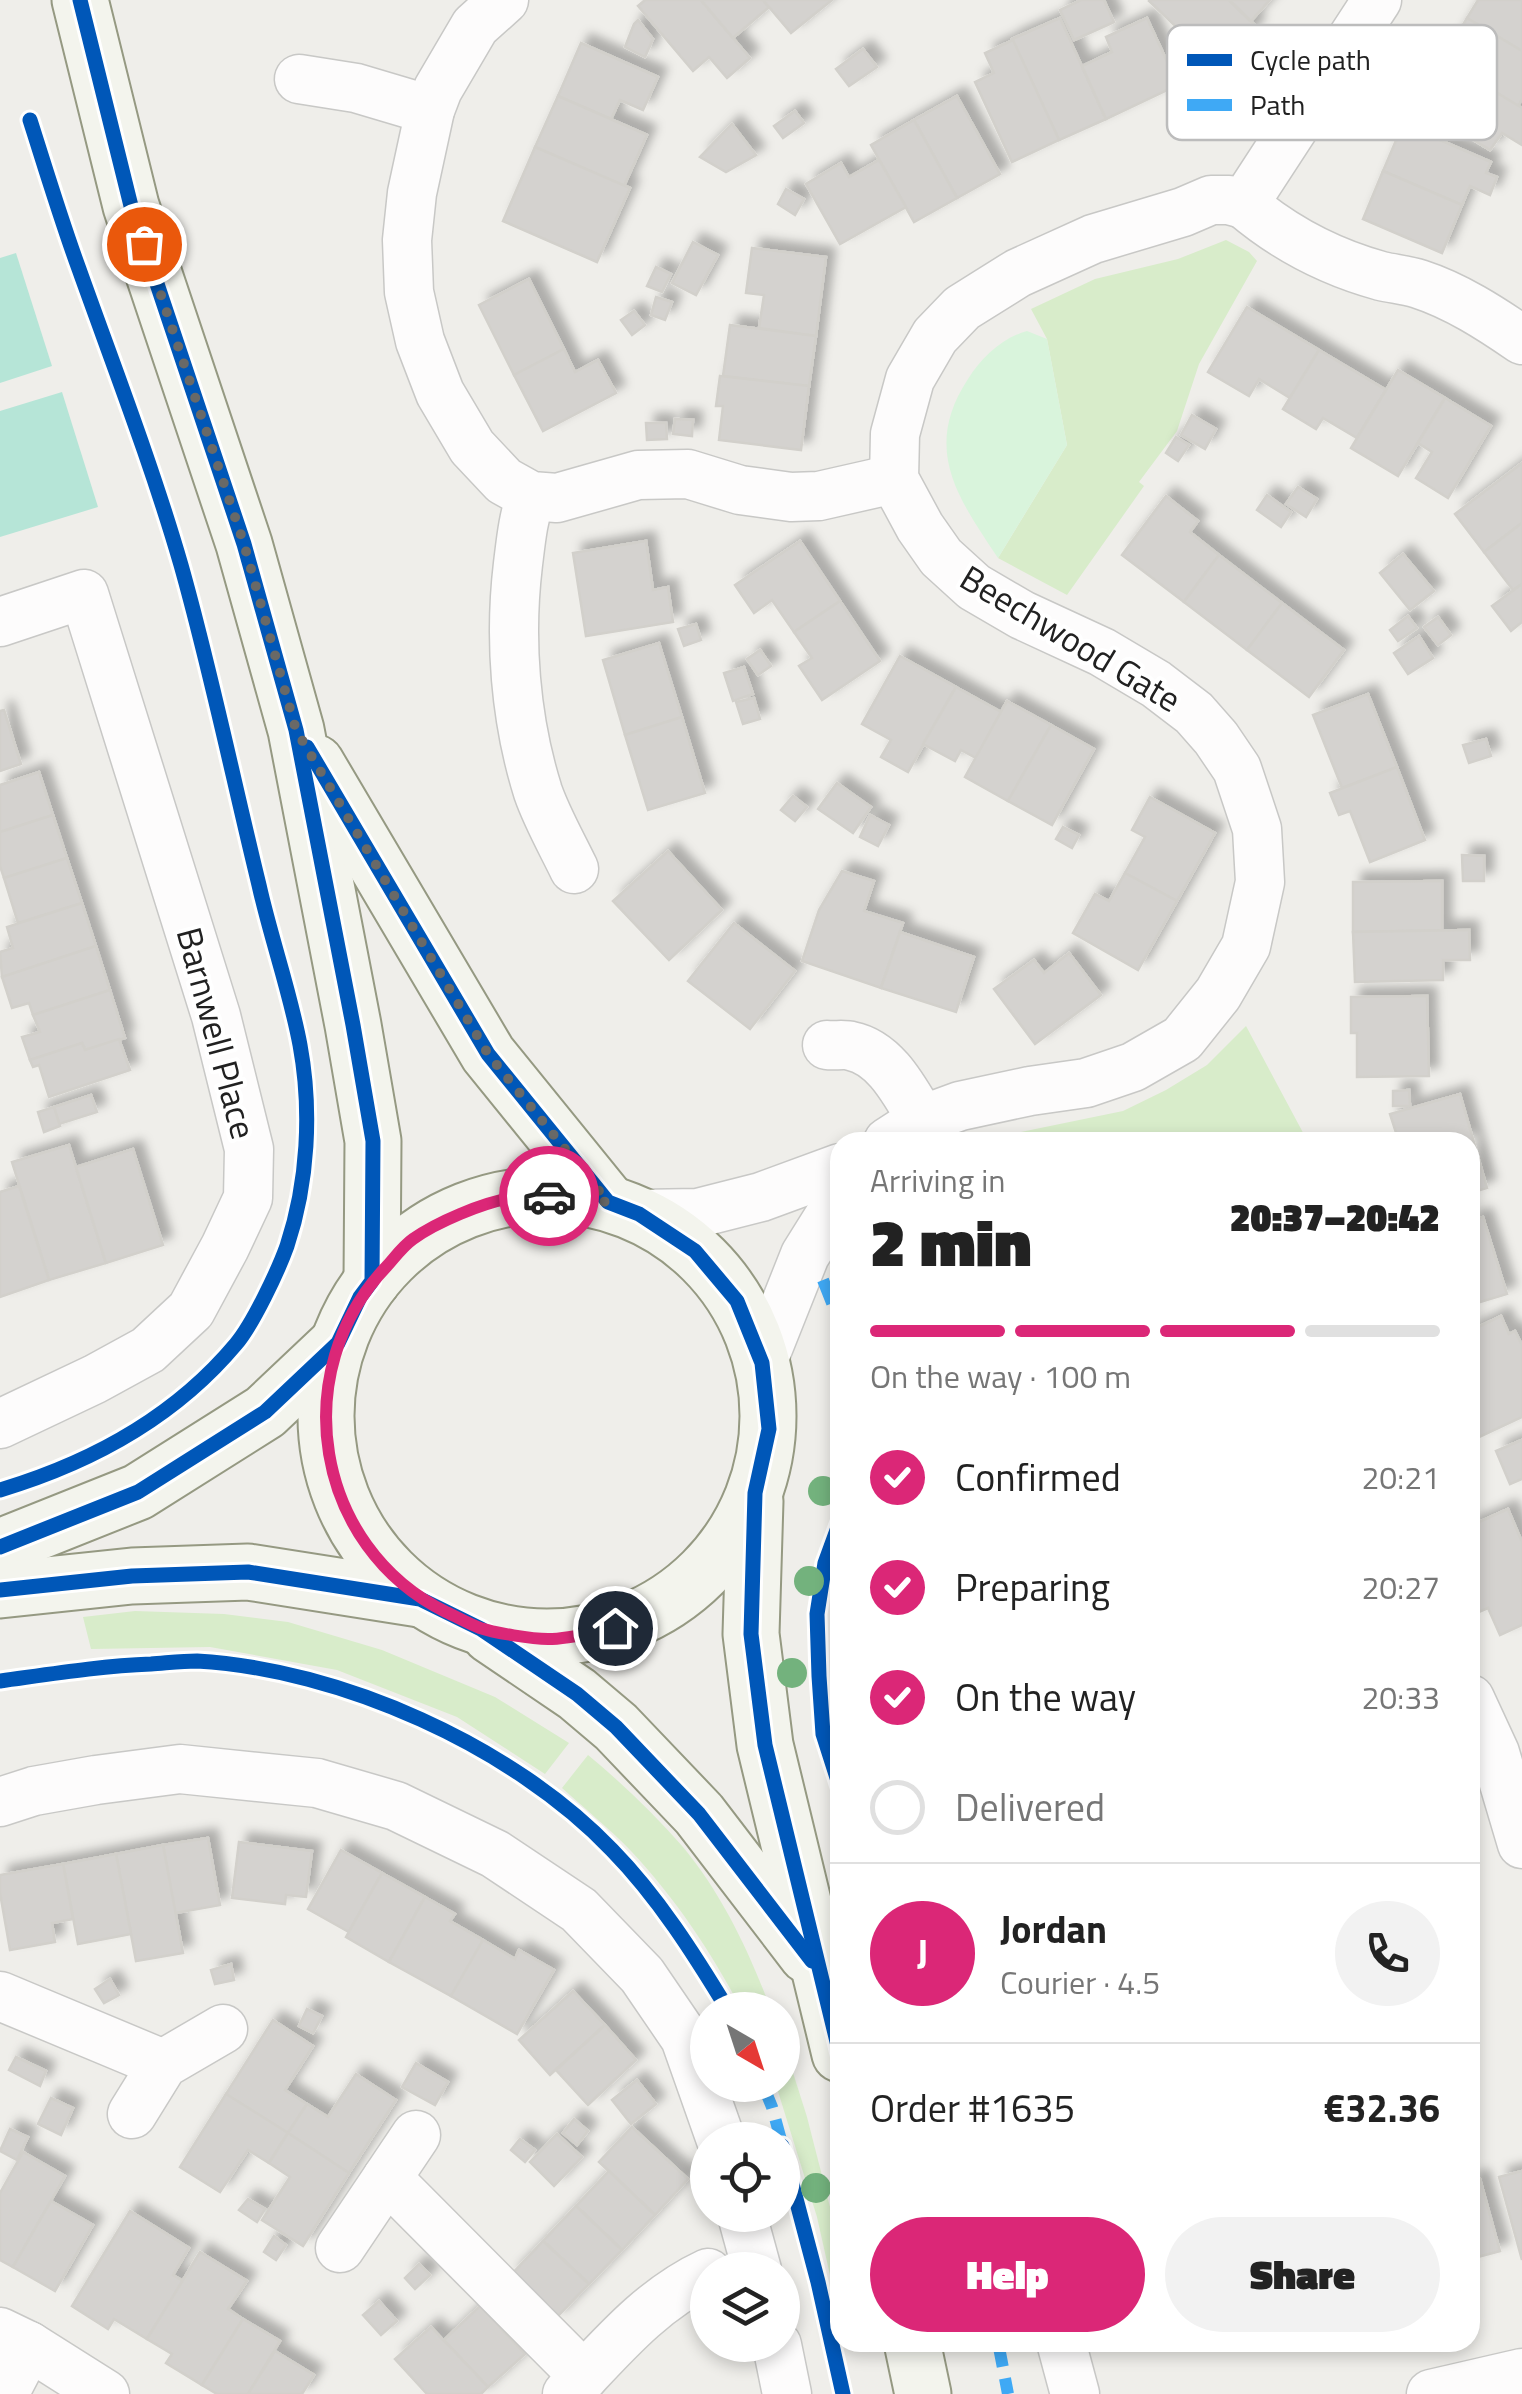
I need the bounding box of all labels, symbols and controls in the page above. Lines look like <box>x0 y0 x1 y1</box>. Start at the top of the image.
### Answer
legend <box>1167 25 1497 140</box>
text: Cycle path <box>1250 38 1371 81</box>
text: Path <box>1250 83 1305 126</box>
pin <box>102 202 187 287</box>
icon: bag <box>117 217 172 272</box>
street label: Beechwood Gate <box>950 551 1192 725</box>
street label: Barnwell Place <box>163 921 271 1145</box>
courier <box>499 1146 599 1246</box>
text: Arriving in <box>870 1156 1006 1204</box>
icon: car <box>522 1169 577 1224</box>
text: 20:37–20:42 <box>1230 1188 1440 1246</box>
text: 2 min <box>870 1192 1031 1291</box>
text: On the way · 100 m <box>870 1352 1131 1400</box>
text: Confirmed <box>955 1448 1121 1506</box>
icon: check <box>870 1450 925 1505</box>
text: 20:21 <box>1361 1453 1440 1501</box>
text: Preparing <box>955 1558 1110 1616</box>
icon: check <box>870 1560 925 1615</box>
text: 20:27 <box>1361 1563 1440 1611</box>
pin <box>573 1586 658 1671</box>
icon: home <box>588 1601 643 1656</box>
text: On the way <box>955 1668 1136 1726</box>
icon: check <box>870 1670 925 1725</box>
text: 20:33 <box>1361 1673 1440 1721</box>
text: Delivered <box>955 1778 1105 1836</box>
text: Jordan <box>1000 1900 1107 1958</box>
button: phone <box>1335 1901 1440 2006</box>
text: J <box>917 1924 928 1982</box>
text: Courier · 4.5 <box>1000 1958 1160 2006</box>
north arrow <box>690 1992 800 2102</box>
map controls <box>690 1992 800 2362</box>
text: Order #1635 <box>870 2079 1075 2137</box>
text: €32.36 <box>1324 2079 1440 2137</box>
button: locate <box>690 2122 800 2232</box>
button: Help <box>870 2217 1145 2332</box>
button: Share <box>1165 2217 1440 2332</box>
button: layers <box>690 2252 800 2362</box>

